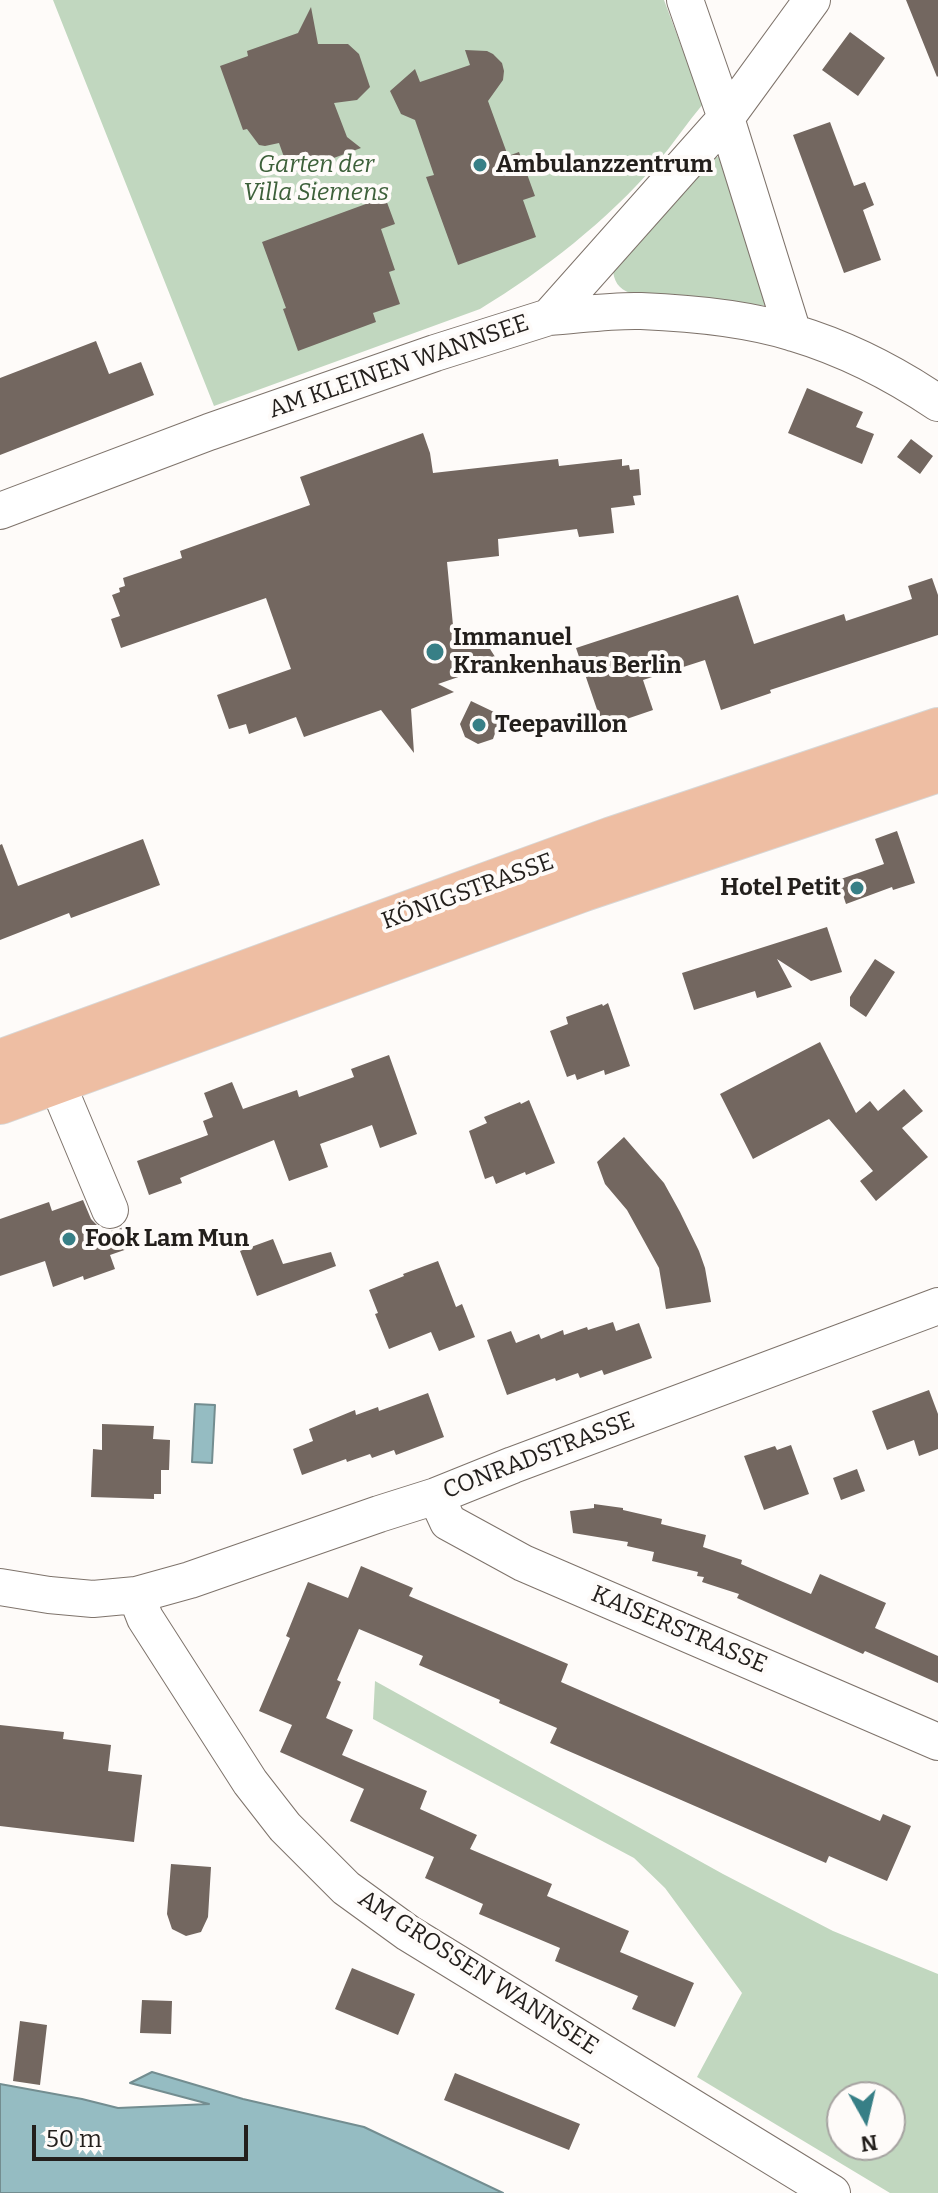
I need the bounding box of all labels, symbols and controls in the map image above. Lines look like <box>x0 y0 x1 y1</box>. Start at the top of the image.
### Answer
park label: Garten der Villa Siemens <box>243 151 389 207</box>
place label: Ambulanzzentrum <box>496 151 713 179</box>
marker: Ambulanzzentrum <box>471 156 489 174</box>
street label: AM KLEINEN WANNSEE <box>265 309 533 425</box>
place label: Immanuel Krankenhaus Berlin <box>453 624 682 680</box>
marker: Immanuel Krankenhaus Berlin <box>424 641 446 663</box>
place label: Teepavillon <box>495 711 627 739</box>
marker: Teepavillon <box>470 716 488 734</box>
street label: KÖNIGSTRASSE <box>378 848 558 936</box>
place label: Hotel Petit <box>720 874 841 902</box>
marker: Hotel Petit <box>848 879 866 897</box>
place label: Fook Lam Mun <box>85 1225 249 1253</box>
marker: Fook Lam Mun <box>60 1230 78 1248</box>
street label: CONRADSTRASSE <box>439 1406 639 1506</box>
street label: KAISERSTRASSE <box>587 1580 771 1680</box>
street label: AM GROSSEN WANNSEE <box>352 1885 604 2061</box>
north arrow <box>826 2081 906 2161</box>
scale bar <box>36 2109 252 2159</box>
text: 50 m <box>46 2125 102 2153</box>
text: N <box>859 2129 879 2158</box>

